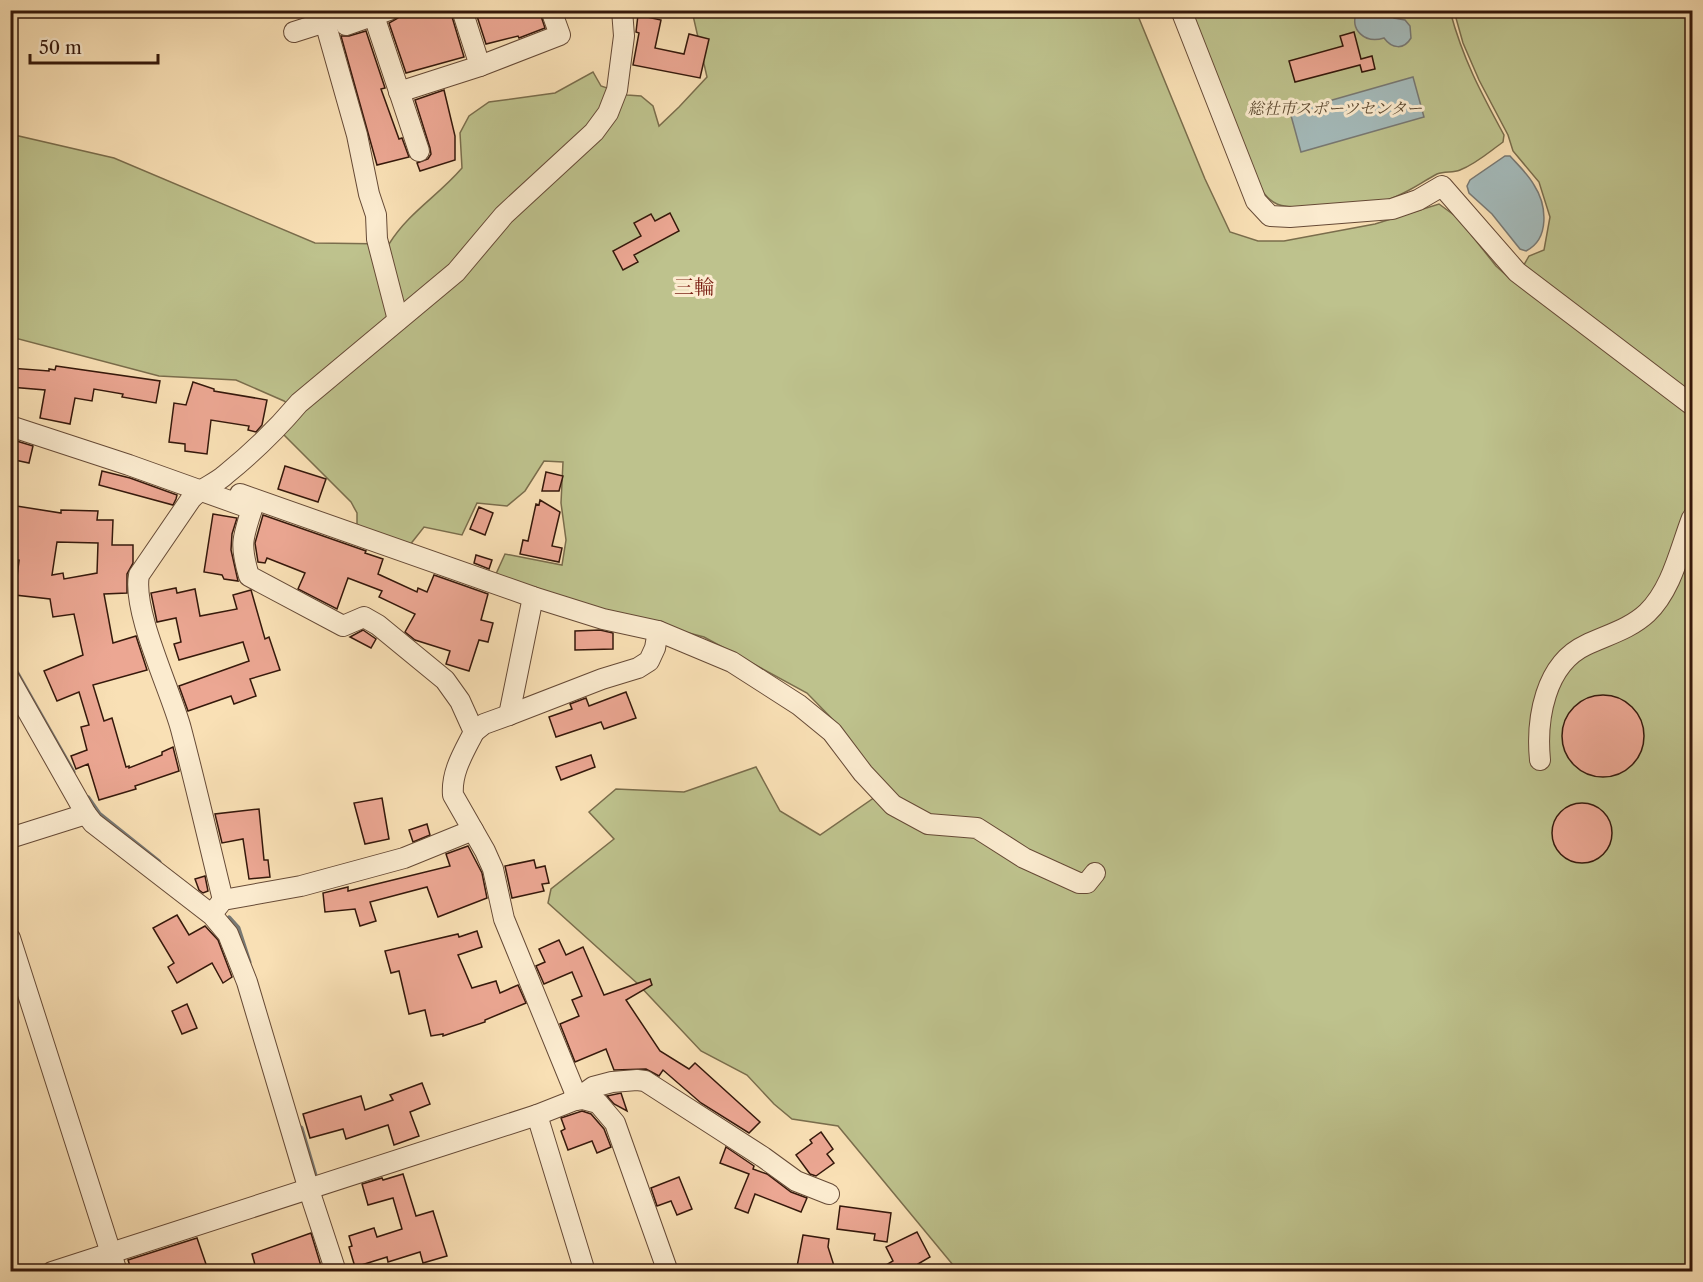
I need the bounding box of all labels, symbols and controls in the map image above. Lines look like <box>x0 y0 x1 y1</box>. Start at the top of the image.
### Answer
scale bar <box>30 27 158 65</box>
text: 50 m <box>39 37 82 59</box>
park label: 総社市スポーツセンター <box>1248 98 1422 118</box>
district label: 三輪 <box>674 275 714 299</box>

